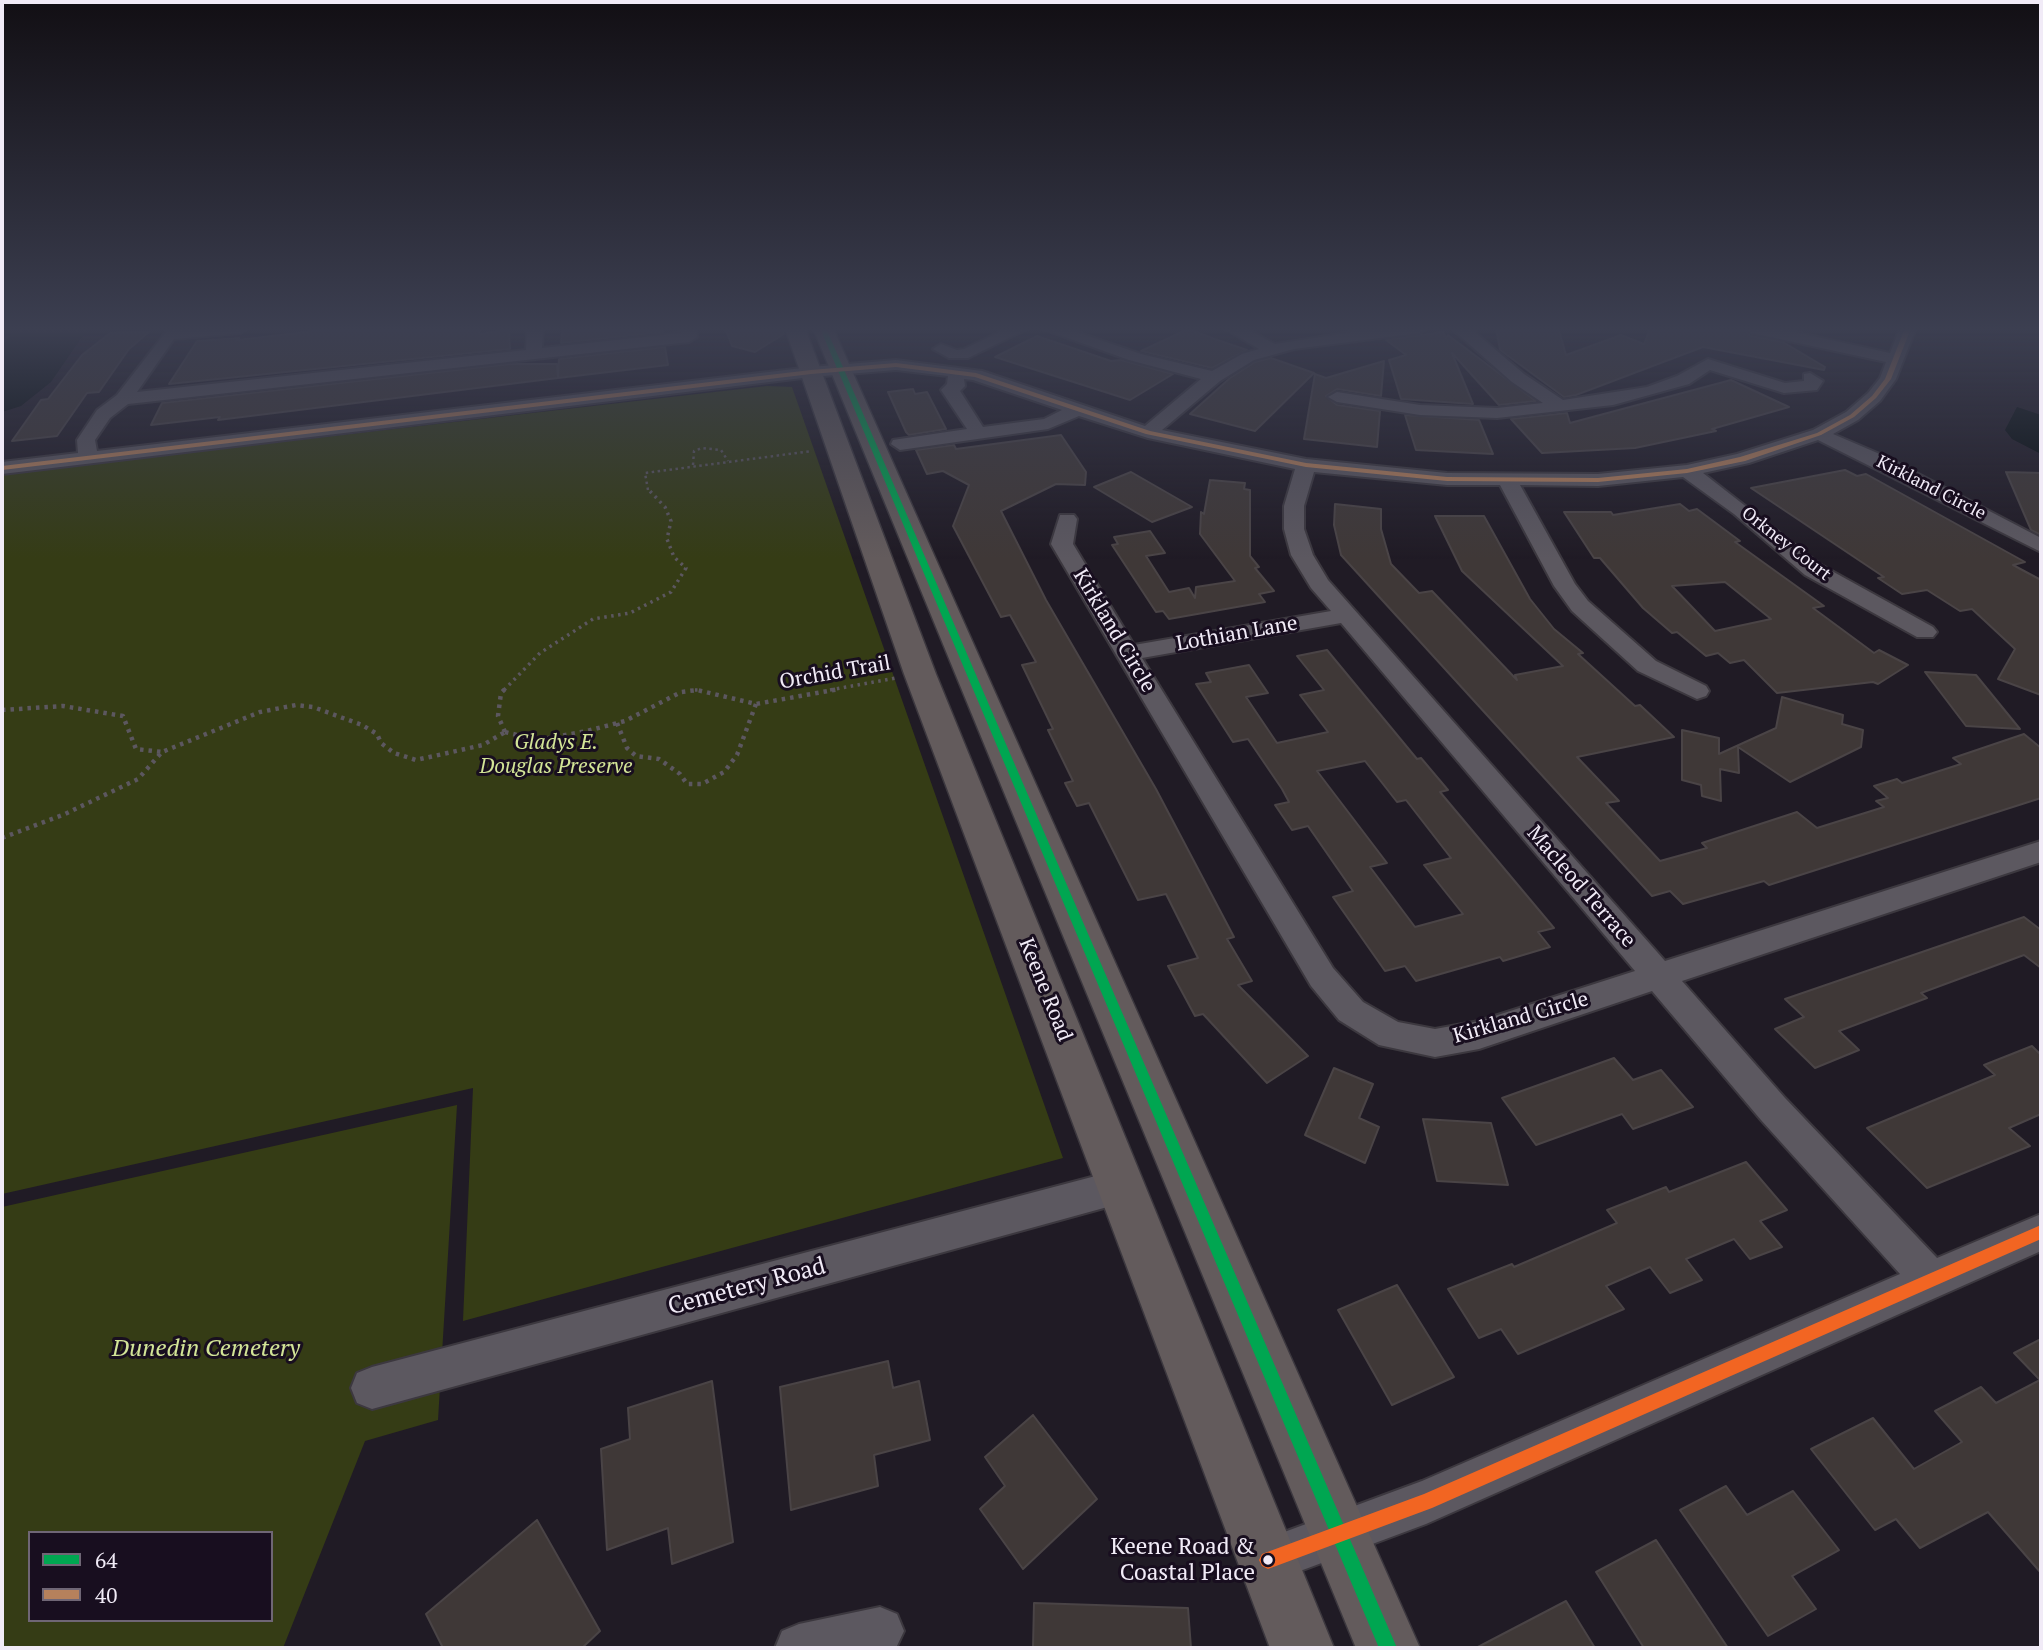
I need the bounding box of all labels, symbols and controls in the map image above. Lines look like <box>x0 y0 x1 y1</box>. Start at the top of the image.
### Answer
street label: Kirkland Circle <box>1873 451 1989 525</box>
street label: Orkney Court <box>1737 502 1835 586</box>
street label: Kirkland Circle <box>1067 565 1161 697</box>
street label: Lothian Lane <box>1174 611 1300 657</box>
street label: Orchid Trail <box>777 651 893 695</box>
park label: Gladys E. Douglas Preserve <box>479 730 633 780</box>
street label: Macleod Terrace <box>1521 821 1641 953</box>
street label: Keene Road <box>1013 935 1077 1045</box>
street label: Kirkland Circle <box>1450 987 1592 1049</box>
street label: Cemetery Road <box>665 1252 829 1322</box>
park label: Dunedin Cemetery <box>112 1335 300 1363</box>
legend <box>28 1531 273 1622</box>
place label: Keene Road & Coastal Place <box>1110 1533 1255 1587</box>
text: 64 <box>95 1546 117 1574</box>
marker: Keene Road & Coastal Place <box>1261 1553 1275 1567</box>
text: 40 <box>95 1581 117 1609</box>

